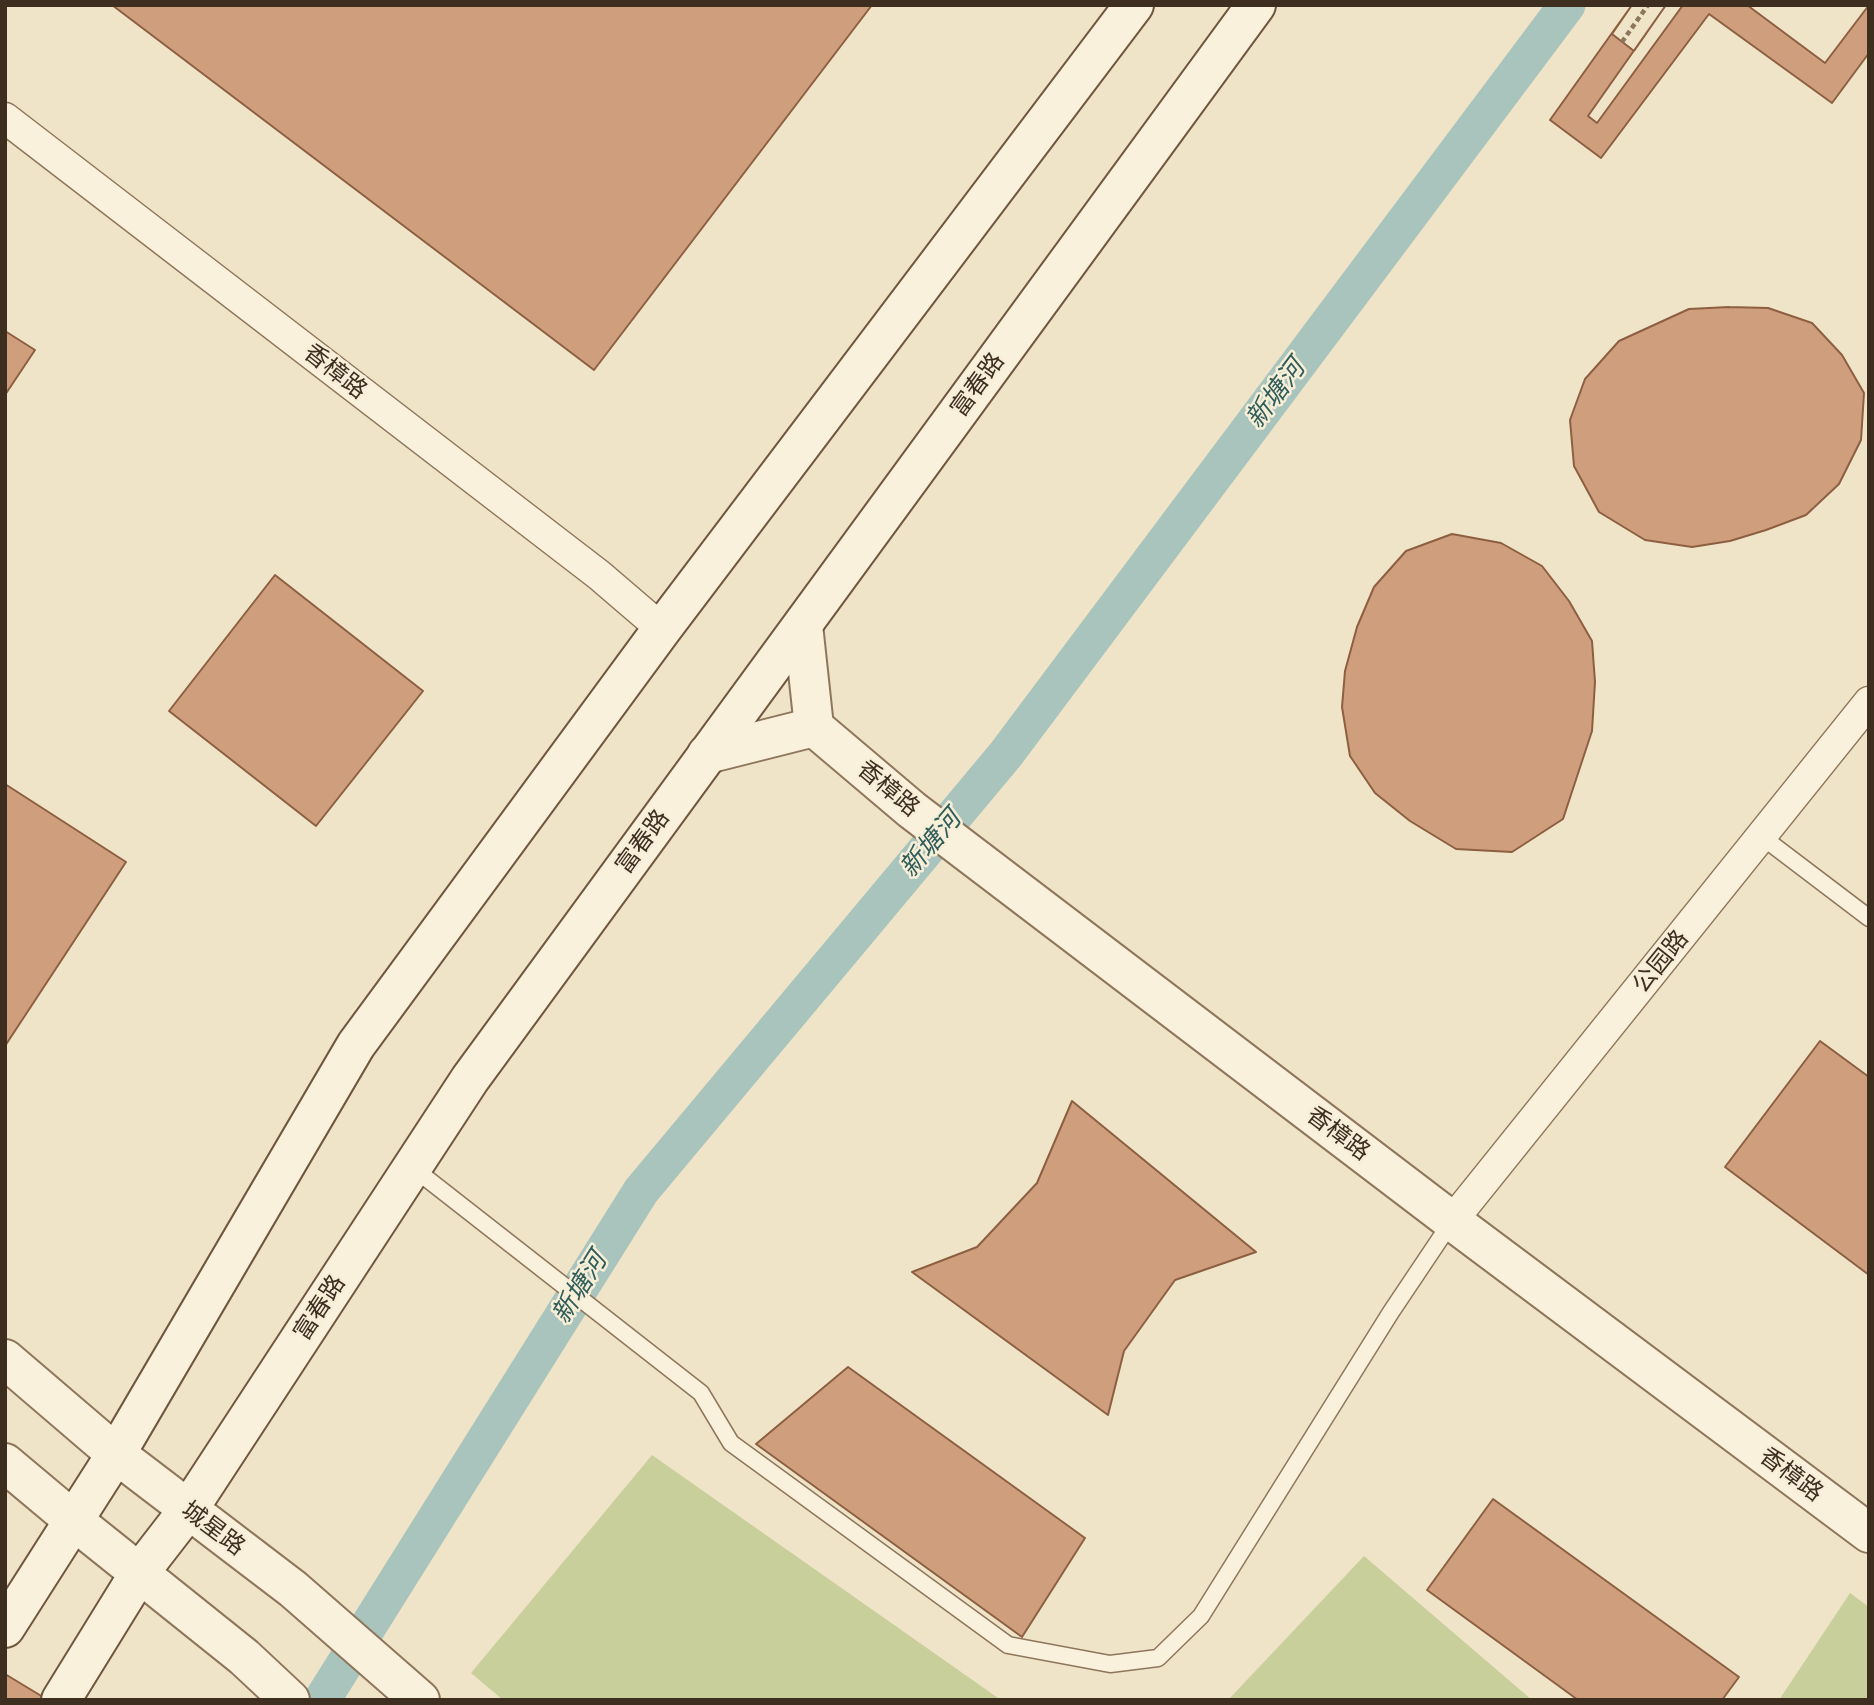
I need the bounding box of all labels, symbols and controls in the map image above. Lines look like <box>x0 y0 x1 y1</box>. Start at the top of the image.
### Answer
street label: 香樟路 <box>298 338 372 406</box>
street label: 富春路 <box>945 347 1011 423</box>
water label: 新塘河 <box>1240 353 1312 435</box>
street label: 香樟路 <box>851 755 925 823</box>
street label: 富春路 <box>610 804 676 880</box>
water label: 新塘河 <box>894 804 968 884</box>
street label: 公园路 <box>1627 925 1695 999</box>
street label: 香樟路 <box>1301 1101 1375 1167</box>
water label: 新塘河 <box>546 1247 614 1329</box>
street label: 富春路 <box>288 1270 352 1346</box>
street label: 香樟路 <box>1754 1442 1828 1508</box>
street label: 城星路 <box>176 1496 250 1562</box>

